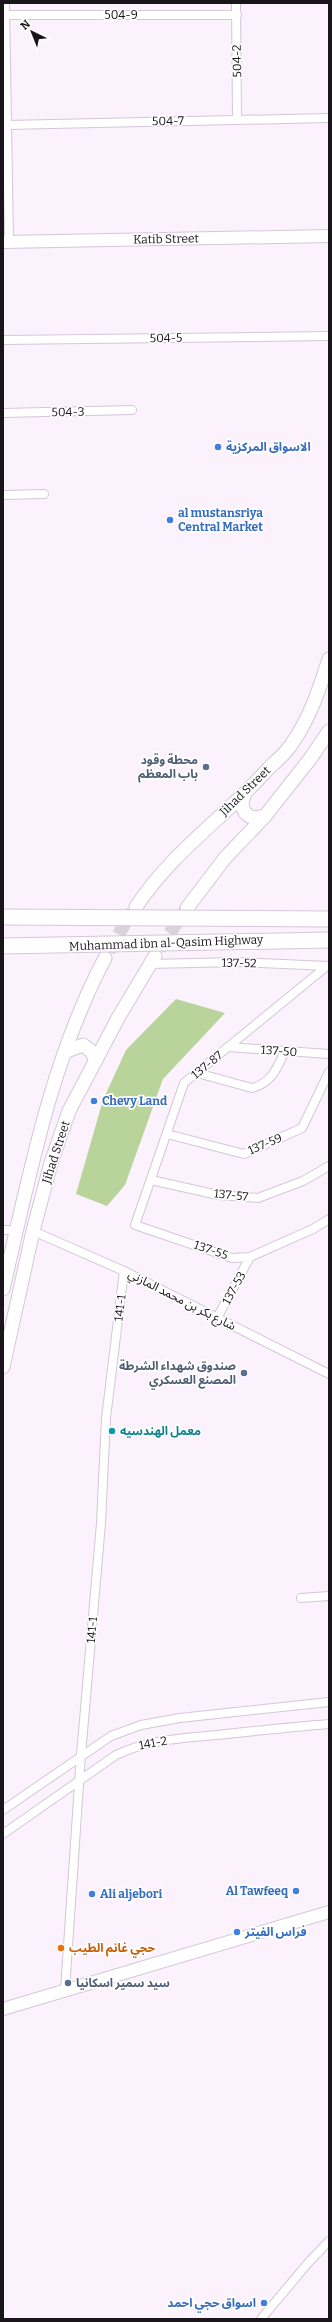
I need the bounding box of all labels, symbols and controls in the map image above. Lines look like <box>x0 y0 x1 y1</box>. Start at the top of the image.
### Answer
street label: 504-9 <box>104 8 138 22</box>
north arrow <box>12 12 52 52</box>
text: N <box>18 17 33 33</box>
street label: 504-2 <box>230 44 244 78</box>
street label: 504-7 <box>152 114 184 128</box>
street label: Katib Street <box>133 231 200 247</box>
street label: 504-5 <box>150 331 182 345</box>
street label: 504-3 <box>51 405 85 419</box>
place label: الاسواق المركزية <box>226 440 311 454</box>
marker: الاسواق المركزية <box>213 442 223 452</box>
place label: al mustansriya Central Market <box>178 506 263 534</box>
marker: al mustansriya Central Market <box>165 515 175 525</box>
place label: محطة وقود باب المعظم <box>138 753 198 783</box>
marker: محطة وقود باب المعظم <box>201 762 211 772</box>
street label: Jihad Street <box>216 763 274 819</box>
street label: Muhammad ibn al-Qasim Highway <box>69 933 264 953</box>
street label: 137-52 <box>221 956 257 970</box>
street label: 137-50 <box>260 1043 298 1059</box>
street label: 137-87 <box>189 1048 225 1082</box>
place label: Chevy Land <box>102 1094 168 1108</box>
marker: Chevy Land <box>89 1096 99 1106</box>
street label: Jihad Street <box>39 1118 73 1186</box>
street label: 137-59 <box>246 1131 284 1157</box>
street label: 137-57 <box>213 1186 249 1204</box>
street label: 137-55 <box>192 1238 230 1262</box>
street label: شارع بكر بن محمد المازني <box>125 1267 238 1336</box>
street label: 137-53 <box>219 1269 249 1307</box>
street label: 141-1 <box>111 1294 129 1322</box>
place label: صندوق شهداء الشرطة المصنع العسكري <box>119 1359 236 1390</box>
marker: صندوق شهداء الشرطة المصنع العسكري <box>239 1368 249 1378</box>
place label: معمل الهندسيه <box>120 1424 201 1438</box>
marker: معمل الهندسيه <box>107 1426 117 1436</box>
street label: 141-1 <box>84 1616 100 1644</box>
street label: 141-2 <box>138 1734 168 1752</box>
place label: Al Tawfeeq <box>226 1884 289 1898</box>
marker: Al Tawfeeq <box>291 1886 301 1896</box>
place label: Ali aljebori <box>100 1887 162 1902</box>
marker: Ali aljebori <box>87 1889 97 1899</box>
place label: فراس الفيتر <box>244 1925 306 1939</box>
marker: فراس الفيتر <box>232 1927 242 1937</box>
place label: حجي غانم الطيب <box>69 1941 156 1958</box>
marker: حجي غانم الطيب <box>56 1943 66 1953</box>
place label: سيد سمير اسكانيا <box>76 1976 170 1990</box>
marker: سيد سمير اسكانيا <box>63 1978 73 1988</box>
place label: اسواق حجي احمد <box>167 2296 256 2313</box>
marker: اسواق حجي احمد <box>259 2298 269 2308</box>

